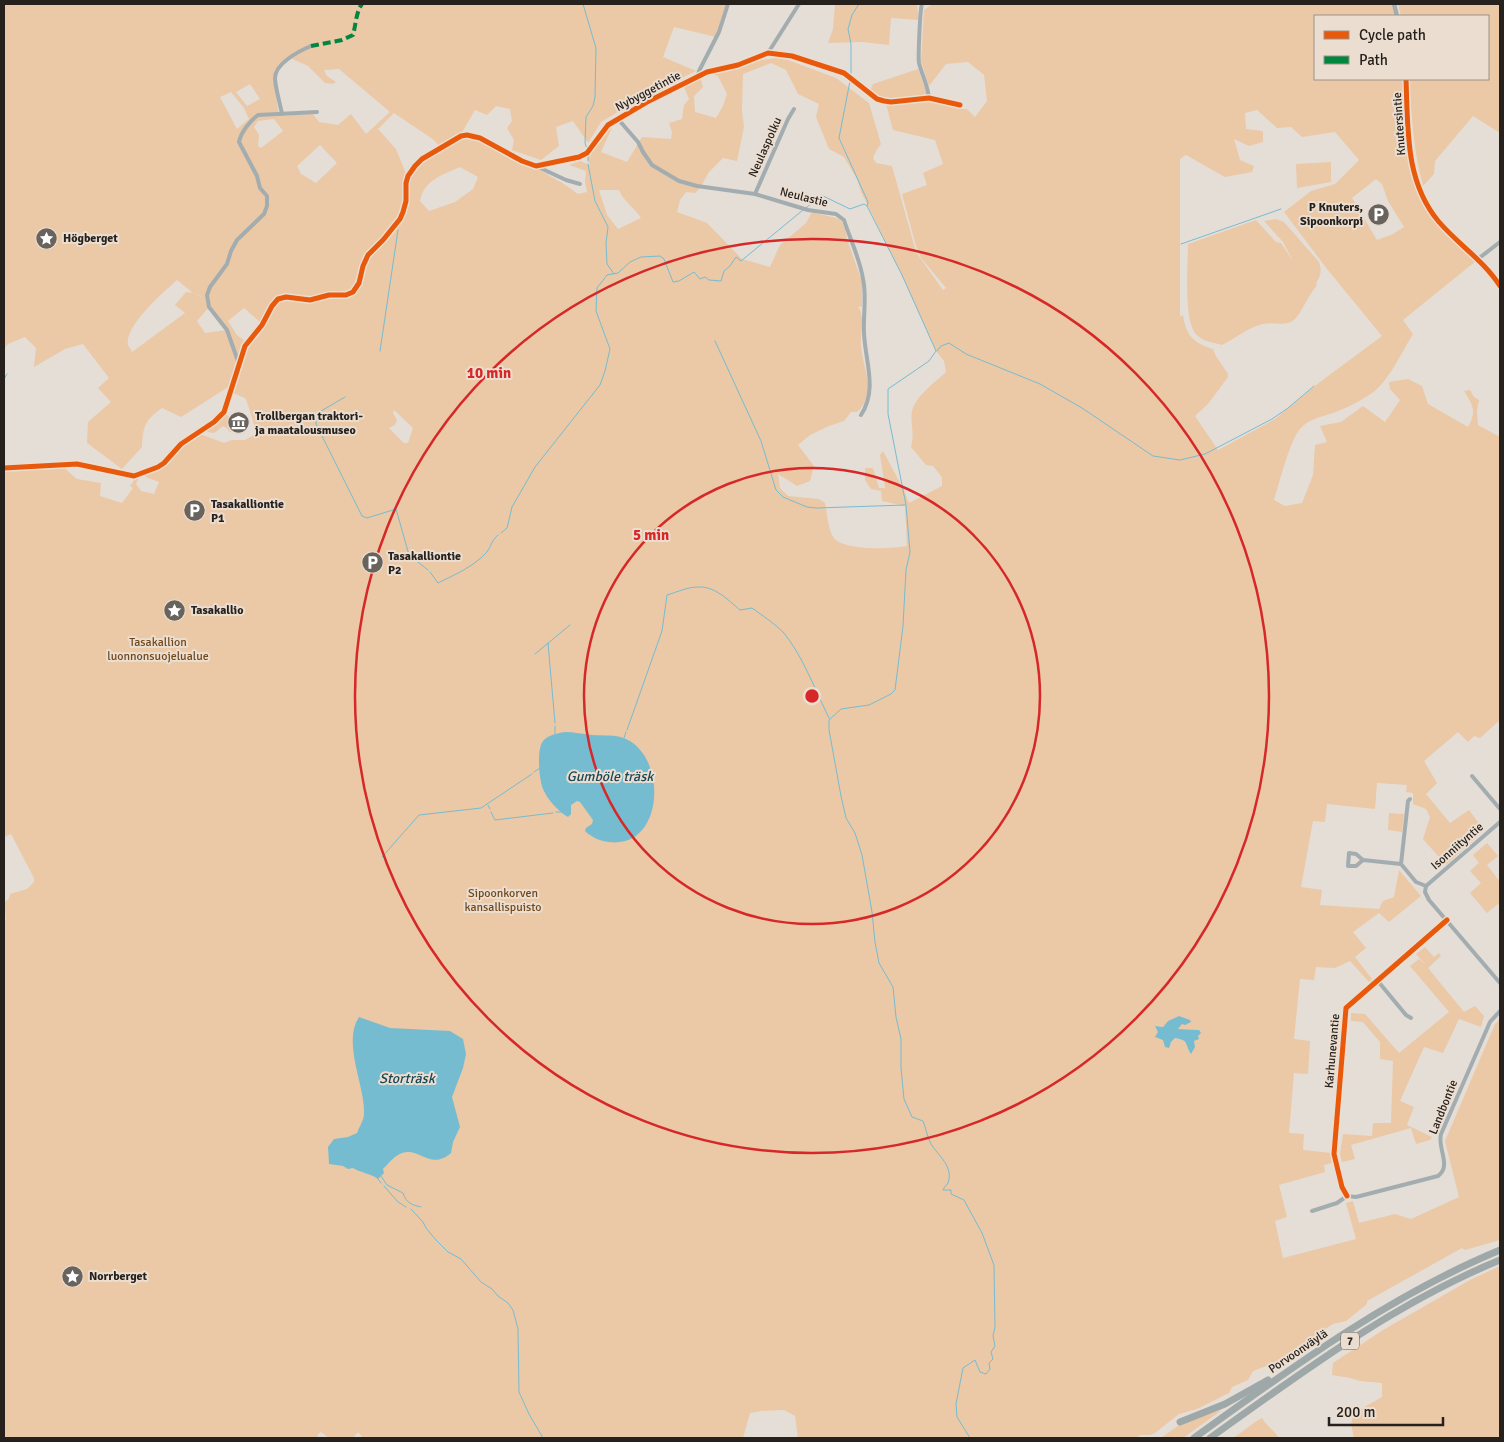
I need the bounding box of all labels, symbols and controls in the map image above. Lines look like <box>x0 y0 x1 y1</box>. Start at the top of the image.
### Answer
legend <box>1314 15 1489 80</box>
text: Cycle path <box>1359 26 1426 44</box>
text: Path <box>1359 51 1388 69</box>
street label: Nybyggetintie <box>613 68 684 115</box>
street label: Knutersintie <box>1390 92 1409 156</box>
street label: Neulaspolku <box>746 115 785 180</box>
street label: Neulastie <box>778 184 830 211</box>
place label: P Knuters, Sipoonkorpi <box>1300 200 1363 229</box>
parking icon: P Knuters, Sipoonkorpi <box>1367 202 1391 226</box>
place icon: Högberget <box>35 226 59 250</box>
place label: Högberget <box>63 231 118 246</box>
text: 10 min <box>467 364 511 382</box>
place label: Trollbergan traktori- ja maatalousmuseo <box>255 409 363 438</box>
museum icon: Trollbergan traktori- ja maatalousmuseo <box>227 411 251 435</box>
place label: Tasakalliontie P1 <box>211 497 284 526</box>
parking icon: Tasakalliontie P1 <box>183 499 207 523</box>
text: 5 min <box>633 526 669 544</box>
place label: Tasakalliontie P2 <box>388 549 461 578</box>
parking icon: Tasakalliontie P2 <box>360 551 384 575</box>
place icon: Tasakallio <box>163 598 187 622</box>
place label: Tasakallio <box>191 603 243 618</box>
park label: Tasakallion luonnonsuojelualue <box>107 635 209 664</box>
centre of rings <box>803 687 821 705</box>
water label: Gumböle träsk <box>567 768 655 785</box>
street label: Isonniityntie <box>1428 820 1487 873</box>
park label: Sipoonkorven kansallispuisto <box>464 886 542 915</box>
street label: Karhunevantie <box>1322 1013 1343 1089</box>
water label: Storträsk <box>379 1070 437 1087</box>
street label: Landbontie <box>1426 1078 1461 1137</box>
place icon: Norrberget <box>61 1264 85 1288</box>
place label: Norrberget <box>89 1269 148 1284</box>
street label: Porvoonväylä <box>1266 1326 1331 1377</box>
road number: 7 <box>1341 1332 1359 1350</box>
scale bar <box>1329 1394 1443 1426</box>
text: 200 m <box>1336 1403 1376 1421</box>

